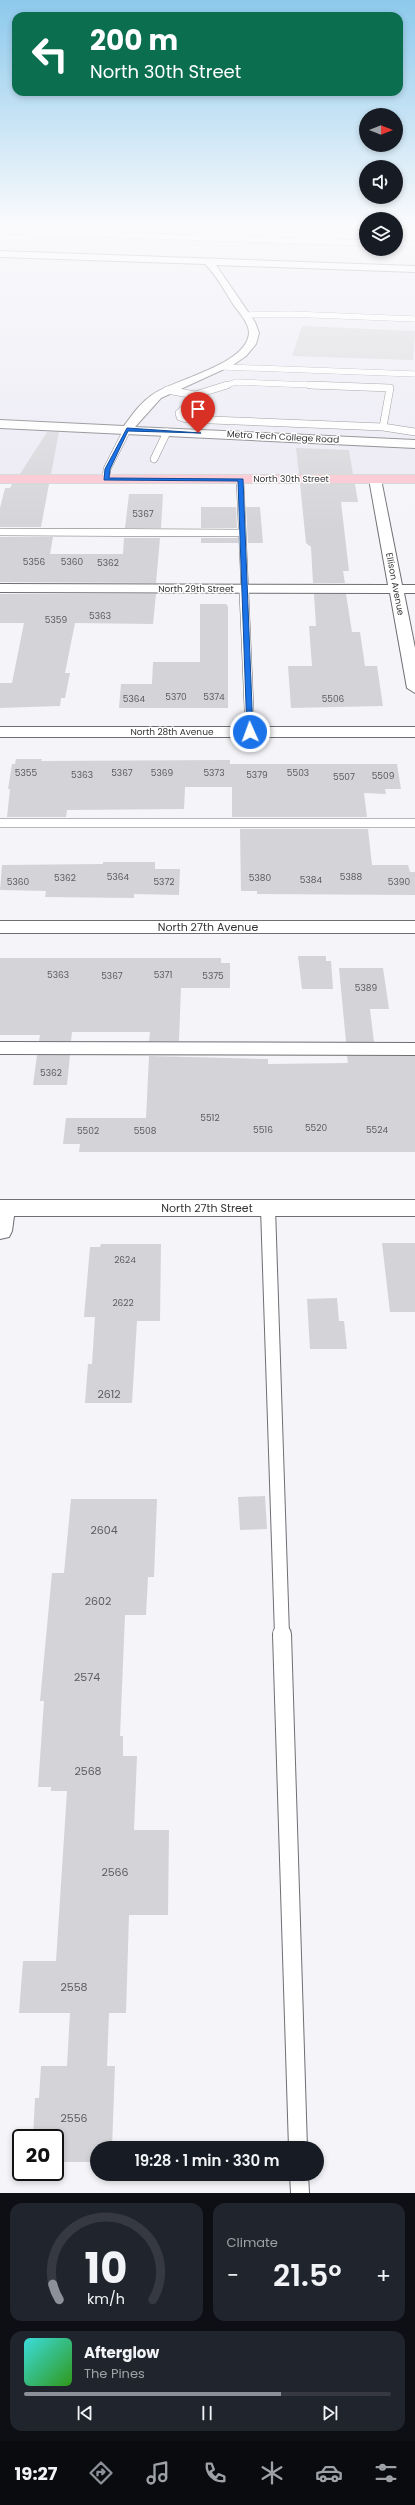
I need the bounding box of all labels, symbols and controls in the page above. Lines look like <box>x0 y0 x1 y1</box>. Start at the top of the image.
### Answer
text: 200 m <box>90 21 178 60</box>
icon: left <box>24 28 76 80</box>
text: North 30th Street <box>90 59 241 84</box>
north arrow <box>359 108 403 152</box>
map controls <box>359 108 403 256</box>
button: sound <box>359 160 403 204</box>
button: layers <box>359 212 403 256</box>
pin <box>181 392 215 433</box>
icon: arrive <box>187 398 209 420</box>
street label: Metro Tech College Road <box>227 428 339 446</box>
street label: North 30th Street <box>253 473 329 485</box>
house number: 5367 <box>132 508 154 520</box>
street label: Ellison Avenue <box>383 552 407 617</box>
house number: 5356 <box>23 556 45 568</box>
house number: 5360 <box>61 556 84 568</box>
house number: 5362 <box>97 557 119 569</box>
street label: North 29th Street <box>158 583 234 595</box>
house number: 5363 <box>89 610 111 622</box>
house number: 5359 <box>45 614 67 626</box>
house number: 5370 <box>165 691 187 703</box>
house number: 5374 <box>203 691 225 703</box>
house number: 5364 <box>123 693 145 705</box>
house number: 5506 <box>322 693 345 705</box>
position arrow <box>229 711 271 753</box>
street label: North 28th Avenue <box>131 726 214 738</box>
house number: 5355 <box>15 767 37 779</box>
house number: 5367 <box>111 767 133 779</box>
house number: 5369 <box>151 767 173 779</box>
house number: 5373 <box>203 767 225 779</box>
house number: 5503 <box>287 767 309 779</box>
house number: 5363 <box>71 769 93 781</box>
house number: 5379 <box>246 769 268 781</box>
house number: 5509 <box>372 770 395 782</box>
house number: 5507 <box>333 771 355 783</box>
house number: 5364 <box>107 871 129 883</box>
house number: 5388 <box>340 871 362 883</box>
house number: 5362 <box>54 872 76 884</box>
house number: 5380 <box>249 872 271 884</box>
house number: 5384 <box>300 874 322 886</box>
house number: 5360 <box>7 876 30 888</box>
house number: 5372 <box>153 876 175 888</box>
house number: 5390 <box>388 876 410 888</box>
street label: North 27th Avenue <box>158 919 258 935</box>
house number: 5363 <box>47 969 69 981</box>
house number: 5371 <box>154 969 172 981</box>
house number: 5367 <box>101 970 123 982</box>
house number: 5375 <box>202 970 224 982</box>
house number: 5389 <box>355 982 377 994</box>
house number: 5362 <box>40 1067 62 1079</box>
house number: 5512 <box>200 1112 220 1124</box>
house number: 5520 <box>305 1122 327 1134</box>
house number: 5516 <box>253 1124 273 1136</box>
house number: 5524 <box>366 1124 388 1136</box>
house number: 5502 <box>77 1125 99 1137</box>
house number: 5508 <box>134 1125 157 1137</box>
street label: North 27th Street <box>161 1200 253 1216</box>
house number: 2624 <box>114 1254 136 1266</box>
house number: 2622 <box>112 1297 134 1309</box>
house number: 2612 <box>97 1386 121 1402</box>
house number: 2604 <box>90 1522 118 1538</box>
house number: 2602 <box>85 1593 111 1609</box>
house number: 2574 <box>74 1669 100 1685</box>
house number: 2568 <box>74 1763 102 1779</box>
house number: 2566 <box>101 1864 129 1880</box>
house number: 2558 <box>60 1979 88 1995</box>
house number: 2556 <box>60 2110 88 2126</box>
speed limit sign: 20 <box>12 2129 64 2181</box>
text: 19:28 · 1 min · 330 m <box>134 2150 280 2171</box>
text: Climate <box>227 2233 278 2252</box>
text: 10 <box>85 2239 128 2298</box>
text: 21.5° <box>273 2254 342 2297</box>
text: − <box>227 2260 239 2291</box>
text: + <box>376 2260 391 2291</box>
text: km/h <box>87 2289 125 2309</box>
text: Afterglow <box>84 2342 159 2363</box>
text: The Pines <box>84 2364 145 2383</box>
icon: previous <box>74 2402 96 2424</box>
icon: pause <box>196 2402 218 2424</box>
icon: next <box>319 2402 341 2424</box>
icon: directions <box>87 2459 115 2487</box>
icon: music <box>144 2459 172 2487</box>
icon: phone <box>201 2459 229 2487</box>
icon: climate <box>258 2459 286 2487</box>
icon: car <box>315 2459 343 2487</box>
icon: filters <box>372 2459 400 2487</box>
text: 19:27 <box>15 2461 57 2486</box>

